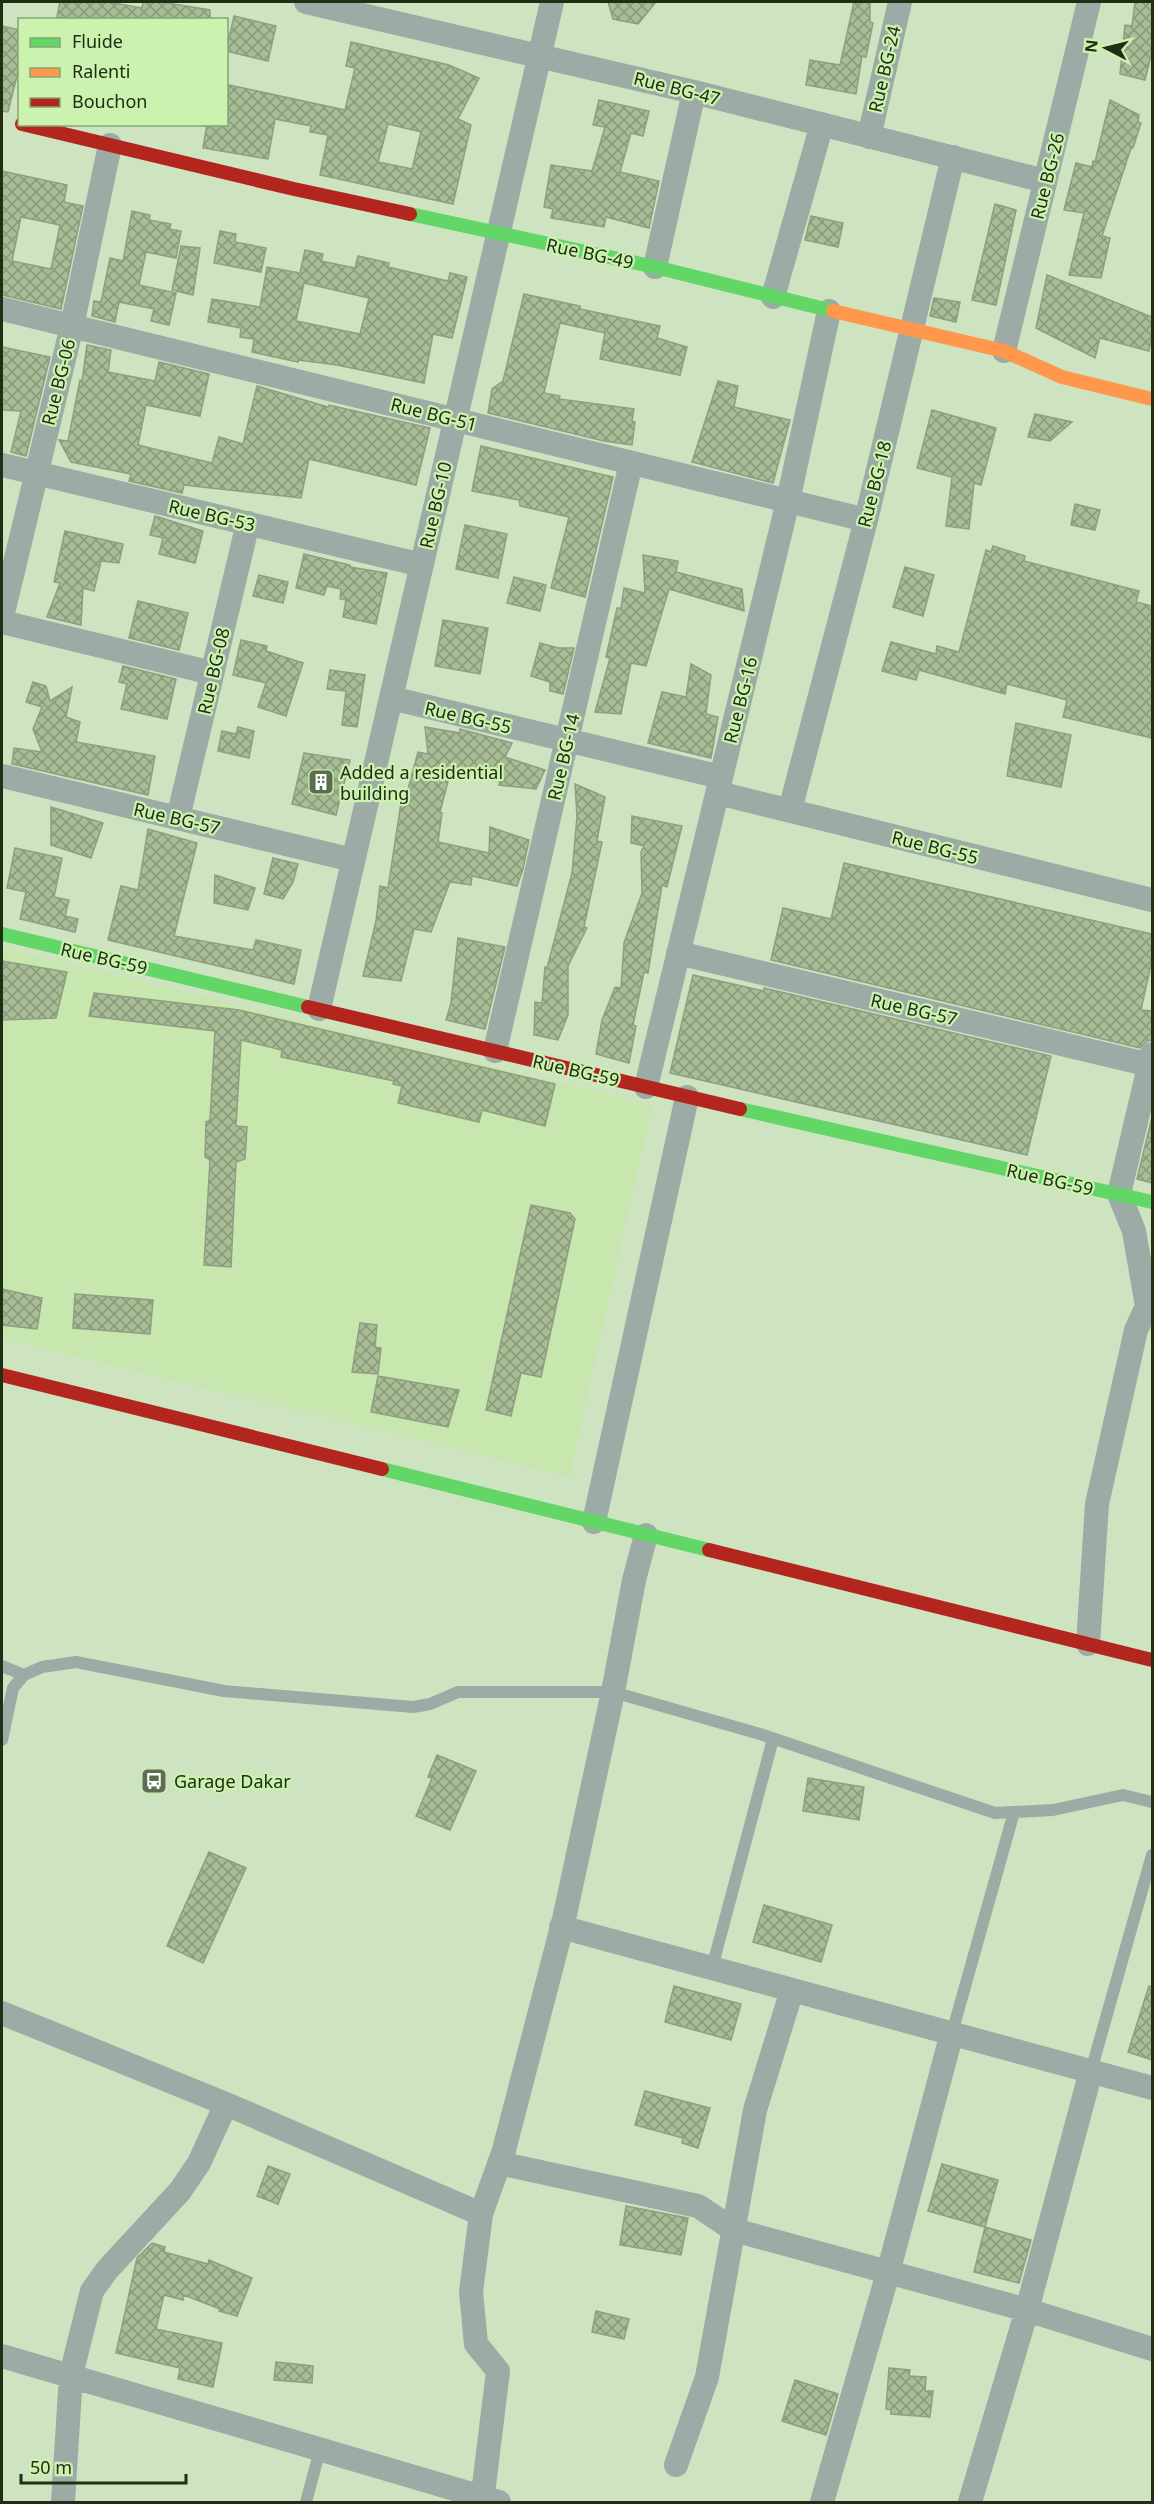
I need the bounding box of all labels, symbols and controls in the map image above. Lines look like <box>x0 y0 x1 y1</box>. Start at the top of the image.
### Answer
legend <box>18 18 228 126</box>
north arrow <box>1076 18 1136 78</box>
street label: Rue BG-24 <box>862 23 906 115</box>
text: Fluide <box>72 29 123 53</box>
text: N <box>1079 38 1103 54</box>
text: Ralenti <box>72 59 130 83</box>
street label: Rue BG-47 <box>631 66 723 110</box>
text: Bouchon <box>72 89 148 113</box>
street label: Rue BG-26 <box>1025 130 1069 222</box>
street label: Rue BG-49 <box>544 232 636 274</box>
street label: Rue BG-06 <box>36 336 80 428</box>
street label: Rue BG-51 <box>388 392 480 436</box>
street label: Rue BG-18 <box>852 438 896 530</box>
street label: Rue BG-10 <box>413 459 457 551</box>
street label: Rue BG-53 <box>166 493 258 537</box>
street label: Rue BG-08 <box>191 625 235 717</box>
street label: Rue BG-16 <box>718 654 762 746</box>
street label: Rue BG-55 <box>422 695 514 739</box>
street label: Rue BG-14 <box>541 711 585 803</box>
place label: Added a residential building <box>340 760 503 805</box>
building icon: Added a residential building <box>306 767 336 797</box>
street label: Rue BG-57 <box>131 796 223 840</box>
street label: Rue BG-55 <box>889 825 981 869</box>
street label: Rue BG-59 <box>58 936 150 980</box>
street label: Rue BG-57 <box>868 987 960 1031</box>
street label: Rue BG-59 <box>530 1048 622 1092</box>
street label: Rue BG-59 <box>1004 1157 1096 1201</box>
bus stop icon: Garage Dakar <box>139 1766 169 1796</box>
place label: Garage Dakar <box>174 1769 291 1793</box>
scale bar <box>21 2447 186 2485</box>
text: 50 m <box>30 2455 72 2479</box>

